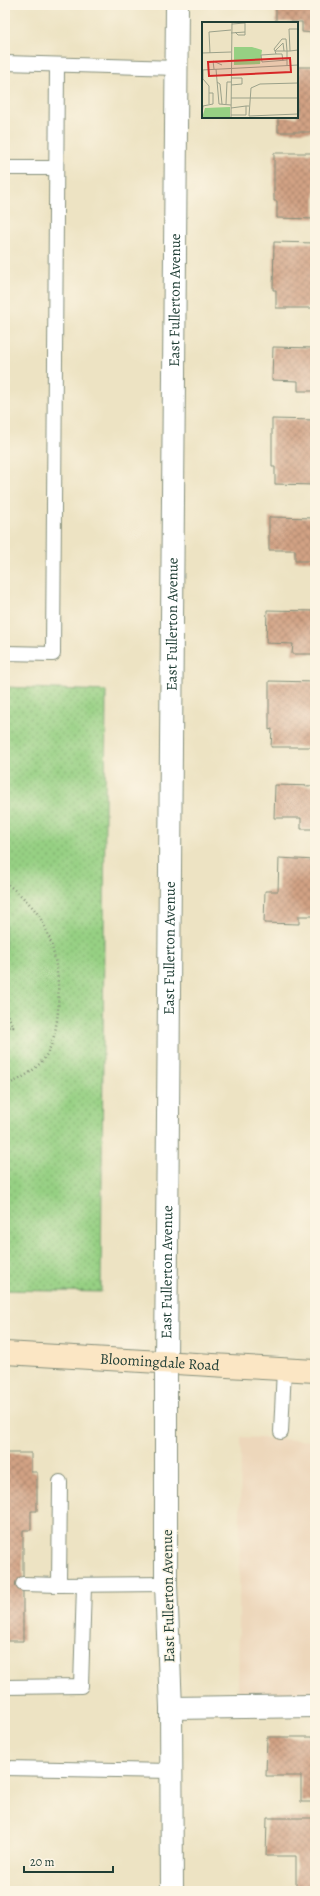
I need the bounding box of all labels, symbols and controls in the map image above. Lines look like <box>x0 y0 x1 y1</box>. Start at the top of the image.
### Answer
inset map <box>202 22 298 118</box>
street label: East Fullerton Avenue <box>164 233 185 367</box>
street label: East Fullerton Avenue <box>161 557 183 691</box>
street label: East Fullerton Avenue <box>159 881 180 1015</box>
street label: East Fullerton Avenue <box>156 1205 177 1339</box>
street label: Bloomingdale Road <box>99 1349 221 1375</box>
street label: East Fullerton Avenue <box>157 1529 179 1663</box>
scale bar <box>24 1848 113 1874</box>
text: 20 m <box>30 1854 54 1870</box>

